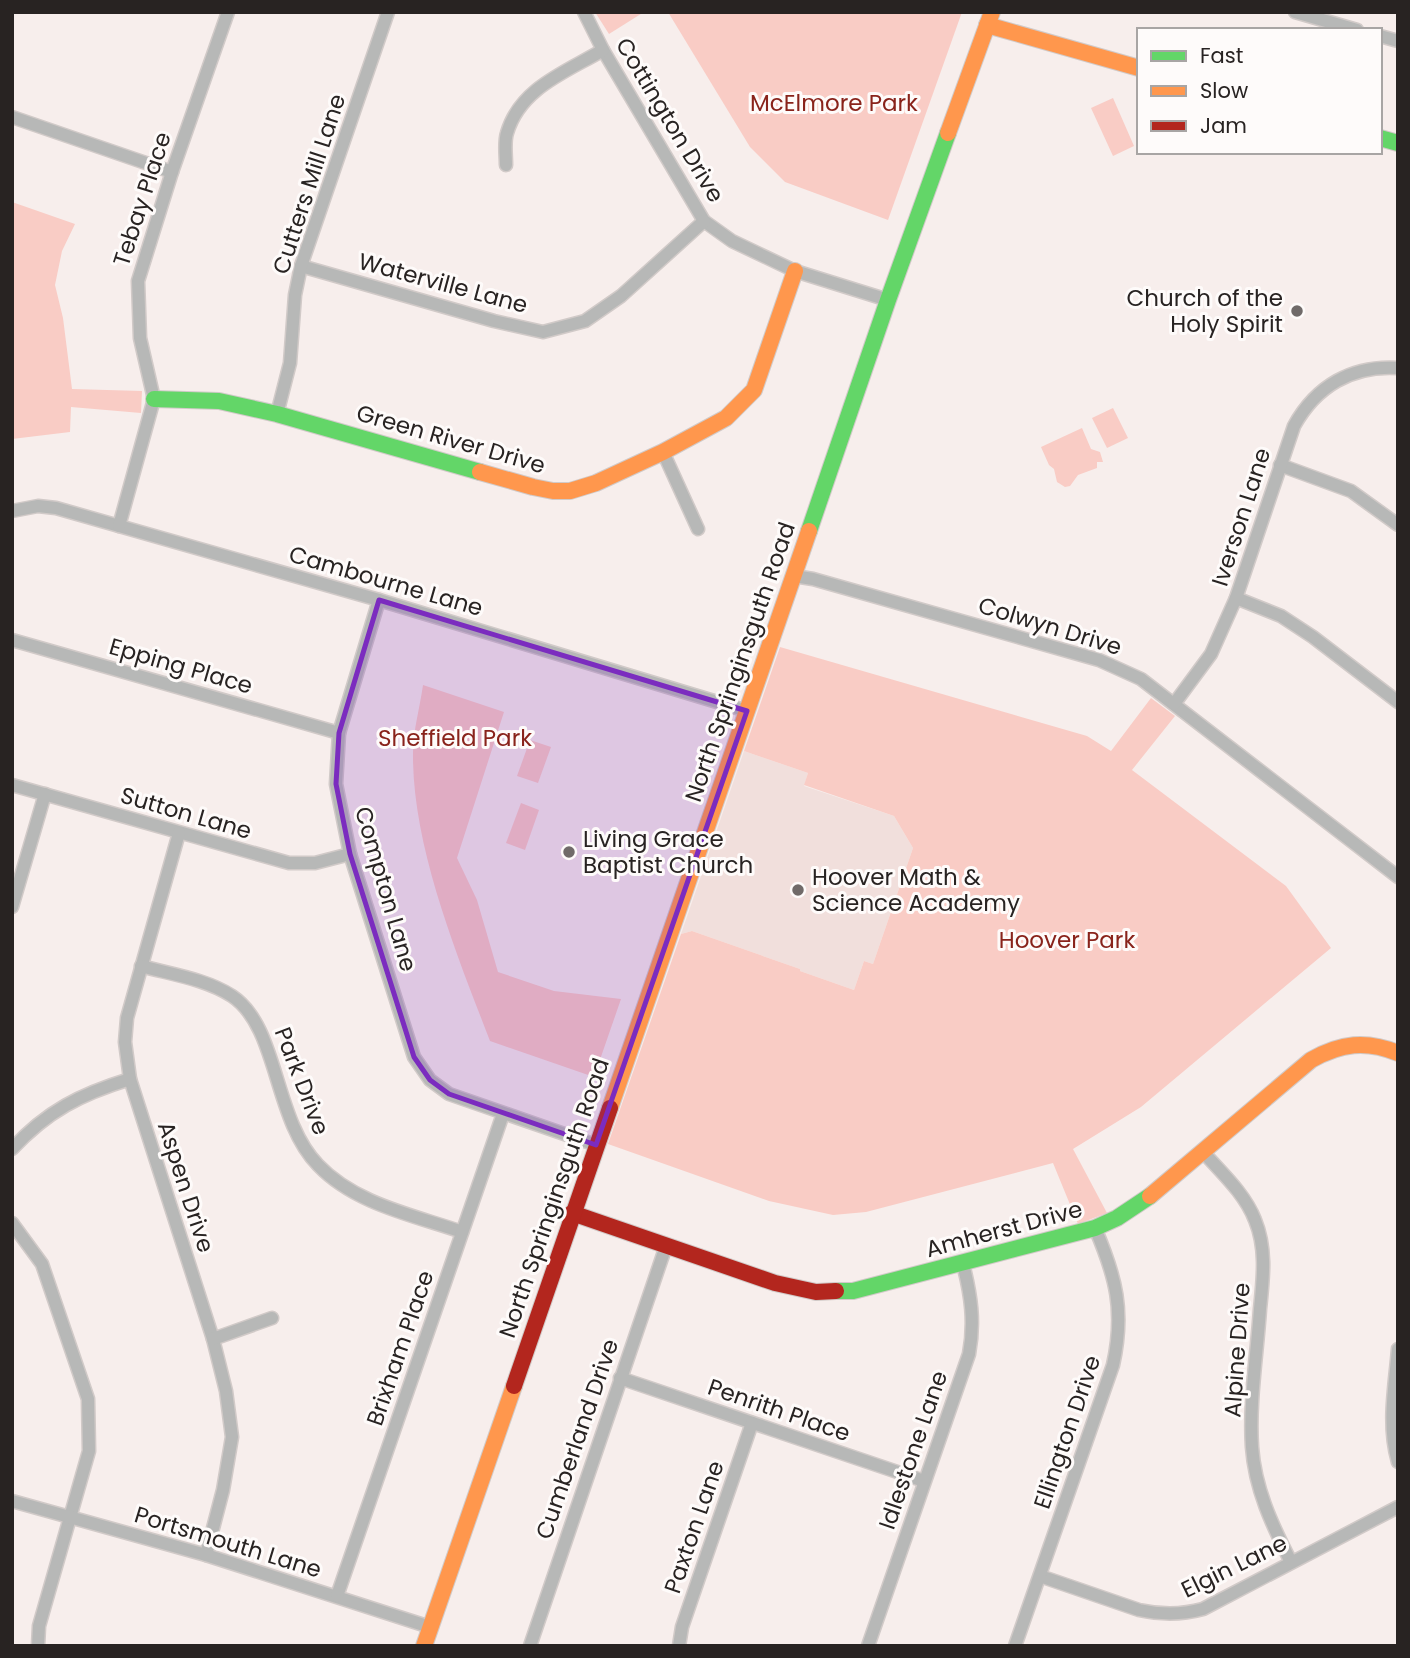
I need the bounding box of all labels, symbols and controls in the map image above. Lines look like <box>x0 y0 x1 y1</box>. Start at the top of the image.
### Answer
legend <box>1137 28 1382 154</box>
street label: Cottington Drive <box>608 32 732 208</box>
text: Fast <box>1200 41 1243 70</box>
text: Slow <box>1200 76 1248 105</box>
park label: McElmore Park <box>750 87 918 119</box>
street label: Cutters Mill Lane <box>265 90 353 278</box>
text: Jam <box>1200 111 1247 140</box>
street label: Tebay Place <box>105 128 179 270</box>
street label: Waterville Lane <box>355 245 531 321</box>
place label: Church of the Holy Spirit <box>1127 282 1283 340</box>
marker: Church of the Holy Spirit <box>1289 303 1305 319</box>
street label: Green River Drive <box>353 397 549 481</box>
street label: Iverson Lane <box>1204 444 1278 590</box>
street label: North Springinsguth Road <box>677 518 803 806</box>
street label: Cambourne Lane <box>285 538 487 624</box>
street label: Colwyn Drive <box>974 589 1126 663</box>
street label: Epping Place <box>106 630 256 702</box>
park label: Sheffield Park <box>378 722 532 754</box>
street label: Sutton Lane <box>117 779 255 847</box>
street label: Compton Lane <box>347 803 425 975</box>
place label: Living Grace Baptist Church <box>583 823 753 881</box>
marker: Living Grace Baptist Church <box>561 844 577 860</box>
place label: Hoover Math & Science Academy <box>812 861 1020 919</box>
marker: Hoover Math & Science Academy <box>790 882 806 898</box>
park label: Hoover Park <box>999 924 1135 956</box>
street label: Park Drive <box>267 1022 337 1140</box>
street label: North Springinsguth Road <box>491 1054 617 1342</box>
street label: Aspen Drive <box>150 1117 222 1257</box>
street label: Amherst Drive <box>922 1193 1086 1265</box>
street label: Brixham Place <box>358 1266 442 1430</box>
street label: Alpine Drive <box>1216 1281 1258 1419</box>
street label: Cumberland Drive <box>528 1335 626 1543</box>
street label: Ellington Drive <box>1026 1351 1108 1513</box>
street label: Idlestone Lane <box>871 1366 955 1534</box>
street label: Penrith Place <box>704 1371 854 1449</box>
street label: Paxton Lane <box>656 1456 732 1598</box>
street label: Portsmouth Lane <box>131 1498 325 1586</box>
street label: Elgin Lane <box>1176 1527 1292 1605</box>

